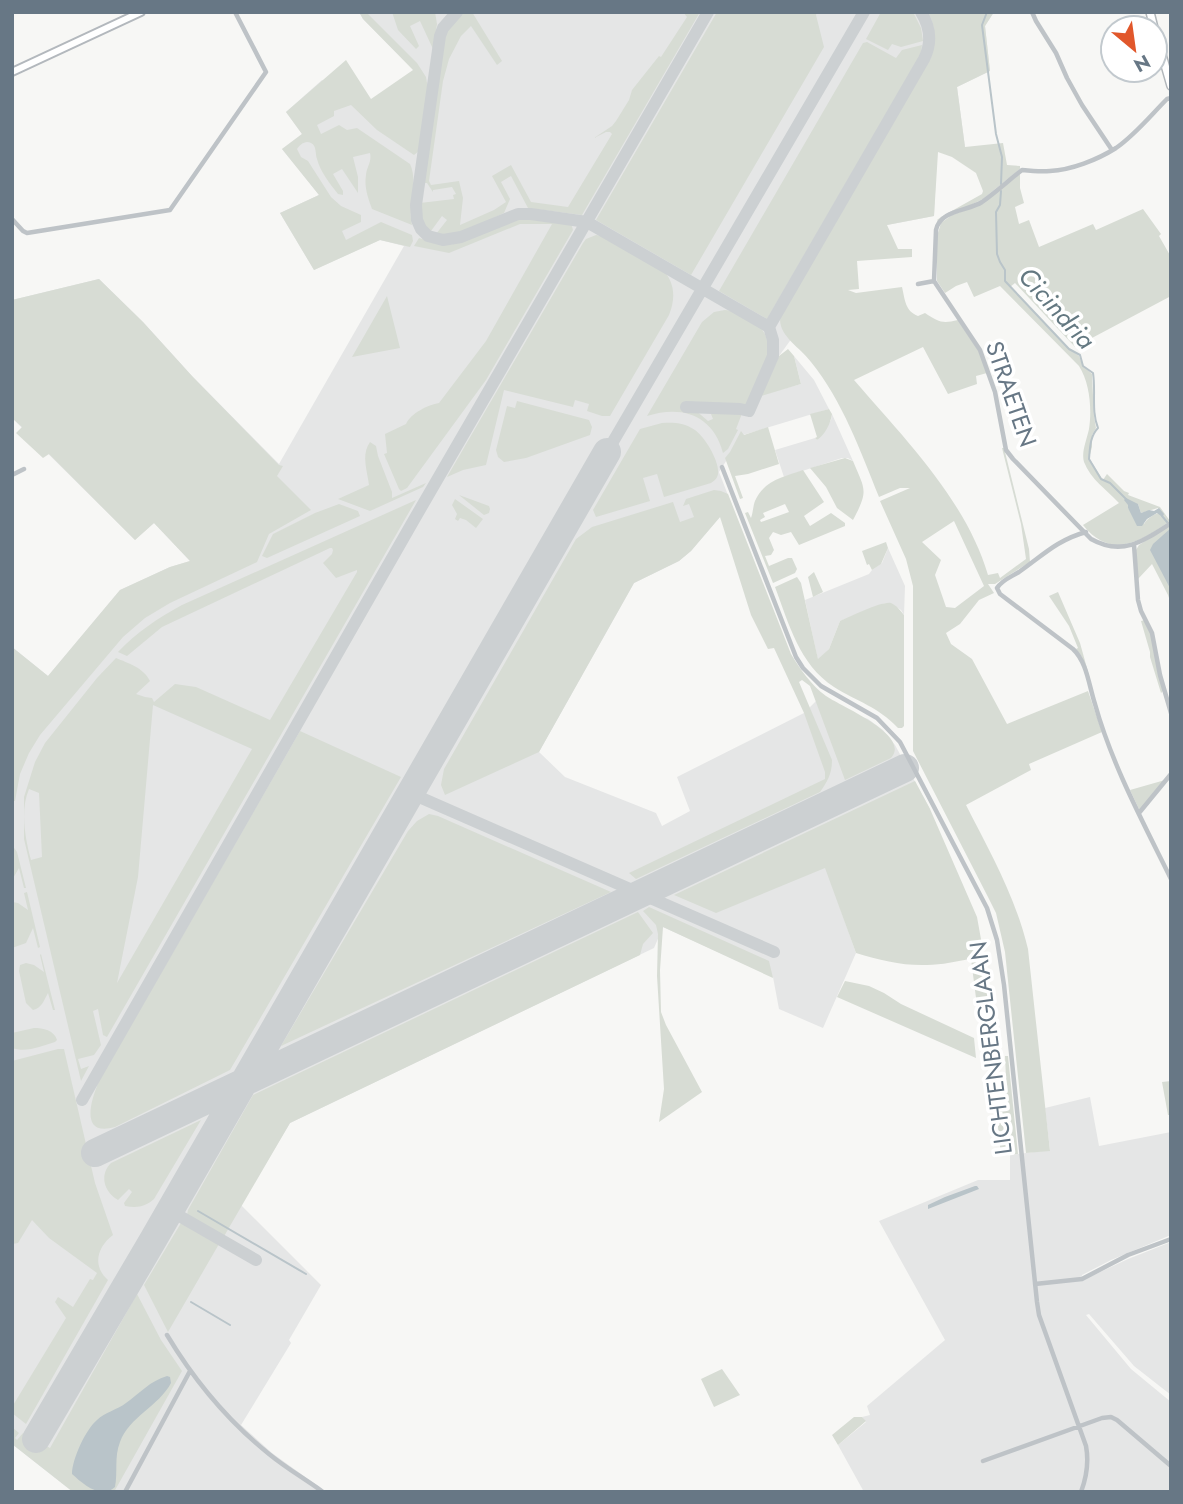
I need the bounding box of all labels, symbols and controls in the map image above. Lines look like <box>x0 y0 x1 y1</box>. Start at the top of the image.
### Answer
north arrow <box>1099 14 1169 84</box>
text: N <box>1129 48 1155 79</box>
water label: Cicindria <box>1010 258 1105 358</box>
street label: STRAETEN <box>977 336 1046 451</box>
street label: LICHTENBERGLAAN <box>960 940 1021 1157</box>

